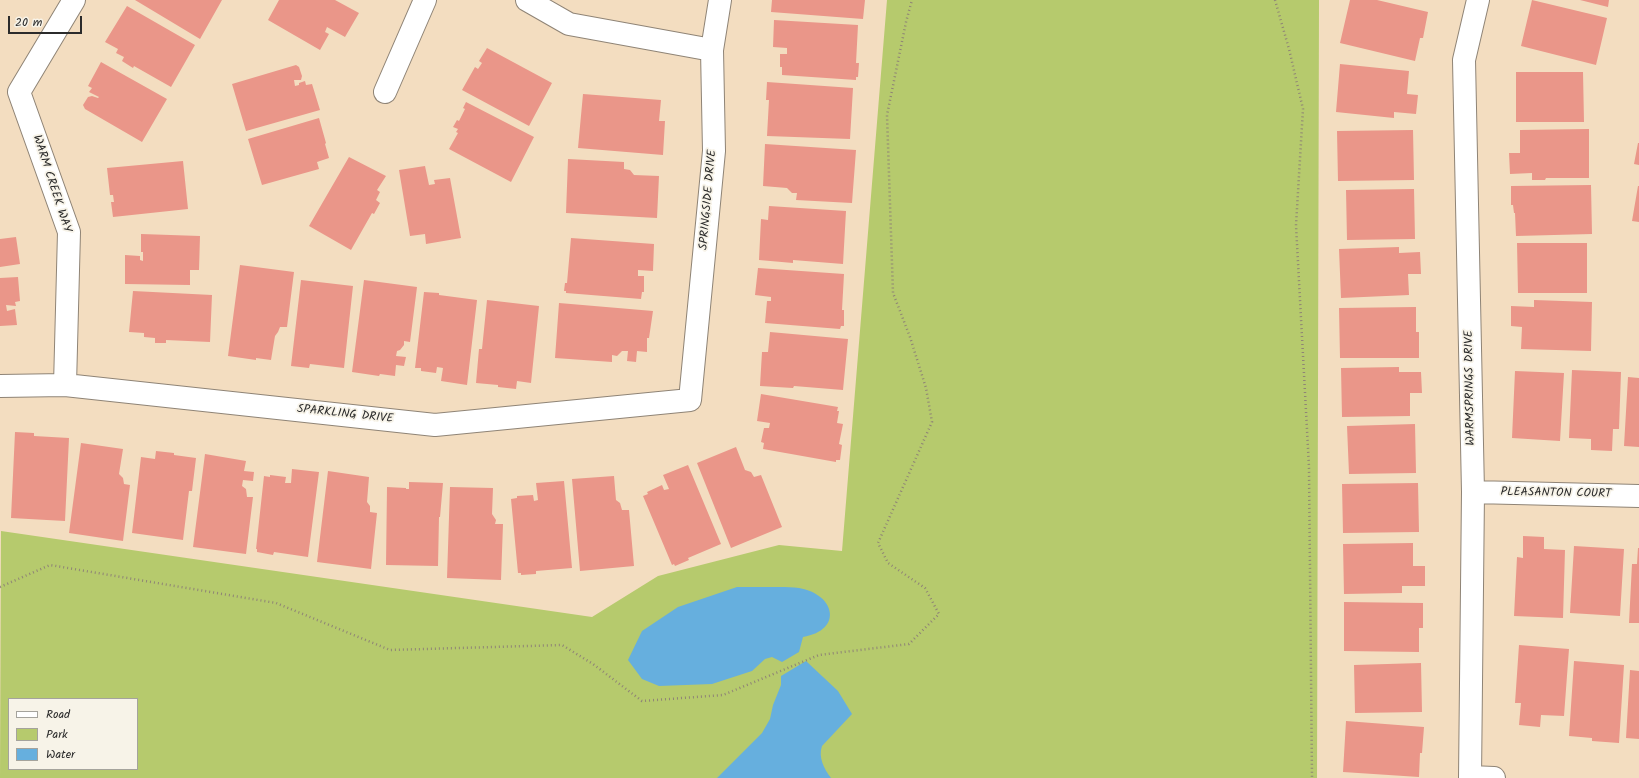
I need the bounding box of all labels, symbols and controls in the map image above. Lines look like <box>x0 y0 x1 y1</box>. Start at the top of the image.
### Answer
scale bar <box>10 8 84 34</box>
text: 20 m <box>15 13 42 32</box>
street label: WARM CREEK WAY <box>28 133 74 235</box>
street label: SPRINGSIDE DRIVE <box>697 149 721 251</box>
street label: WARMSPRINGS DRIVE <box>1463 330 1479 446</box>
street label: SPARKLING DRIVE <box>296 403 394 427</box>
street label: PLEASANTON COURT <box>1500 486 1612 502</box>
legend <box>8 698 138 770</box>
text: Road <box>46 705 70 724</box>
text: Park <box>46 725 68 744</box>
text: Water <box>46 745 75 764</box>

